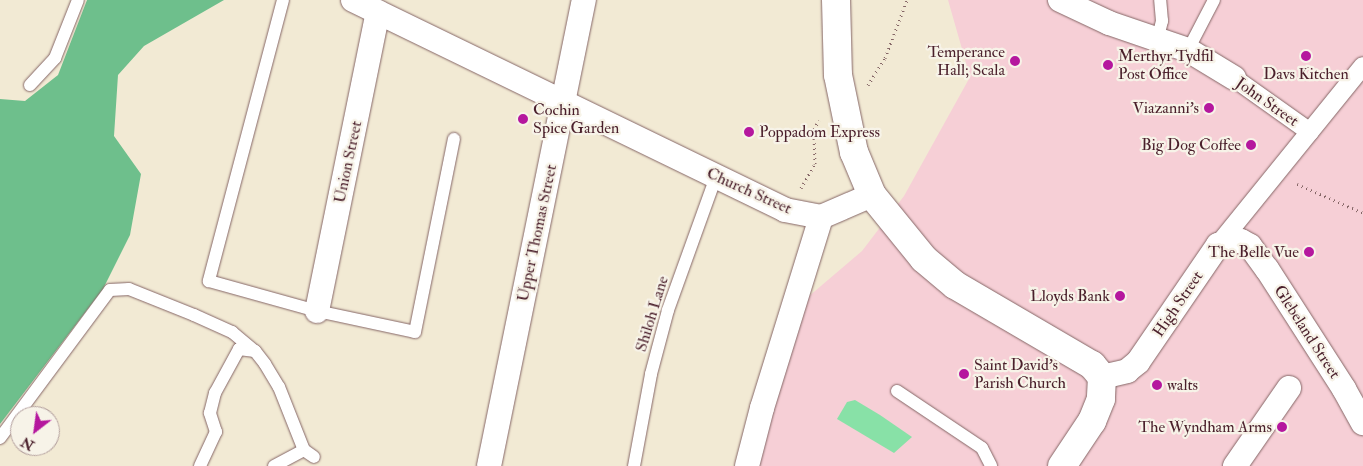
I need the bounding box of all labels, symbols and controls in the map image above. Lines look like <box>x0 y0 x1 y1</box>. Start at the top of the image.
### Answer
place label: Temperance Hall; Scala <box>927 42 1005 80</box>
place label: Merthyr Tydfil Post Office <box>1118 46 1214 84</box>
marker: Davs Kitchen <box>1300 50 1312 62</box>
marker: Temperance Hall; Scala <box>1009 55 1021 67</box>
marker: Merthyr Tydfil Post Office <box>1102 59 1114 71</box>
place label: Davs Kitchen <box>1263 64 1349 84</box>
street label: John Street <box>1232 73 1302 131</box>
place label: Viazanni's <box>1133 98 1199 118</box>
place label: Cochin Spice Garden <box>533 100 619 138</box>
marker: Viazanni's <box>1203 102 1215 114</box>
marker: Cochin Spice Garden <box>517 113 529 125</box>
street label: Union Street <box>330 119 366 205</box>
place label: Poppadom Express <box>759 122 880 142</box>
marker: Poppadom Express <box>743 126 755 138</box>
place label: Big Dog Coffee <box>1141 135 1241 155</box>
marker: Big Dog Coffee <box>1245 139 1257 151</box>
street label: Upper Thomas Street <box>513 163 561 303</box>
street label: Church Street <box>704 164 794 218</box>
place label: The Belle Vue <box>1208 242 1299 262</box>
marker: The Belle Vue <box>1303 246 1315 258</box>
street label: High Street <box>1149 267 1207 341</box>
street label: Shiloh Lane <box>631 274 673 354</box>
street label: Glebeland Street <box>1270 282 1344 382</box>
place label: Lloyds Bank <box>1030 286 1110 306</box>
marker: Lloyds Bank <box>1114 290 1126 302</box>
place label: Saint David's Parish Church <box>974 355 1066 393</box>
marker: Saint David's Parish Church <box>958 368 970 380</box>
place label: walts <box>1167 375 1198 395</box>
marker: walts <box>1151 379 1163 391</box>
north arrow <box>10 406 60 456</box>
place label: The Wyndham Arms <box>1138 417 1272 437</box>
marker: The Wyndham Arms <box>1276 421 1288 433</box>
text: N <box>18 433 37 454</box>

